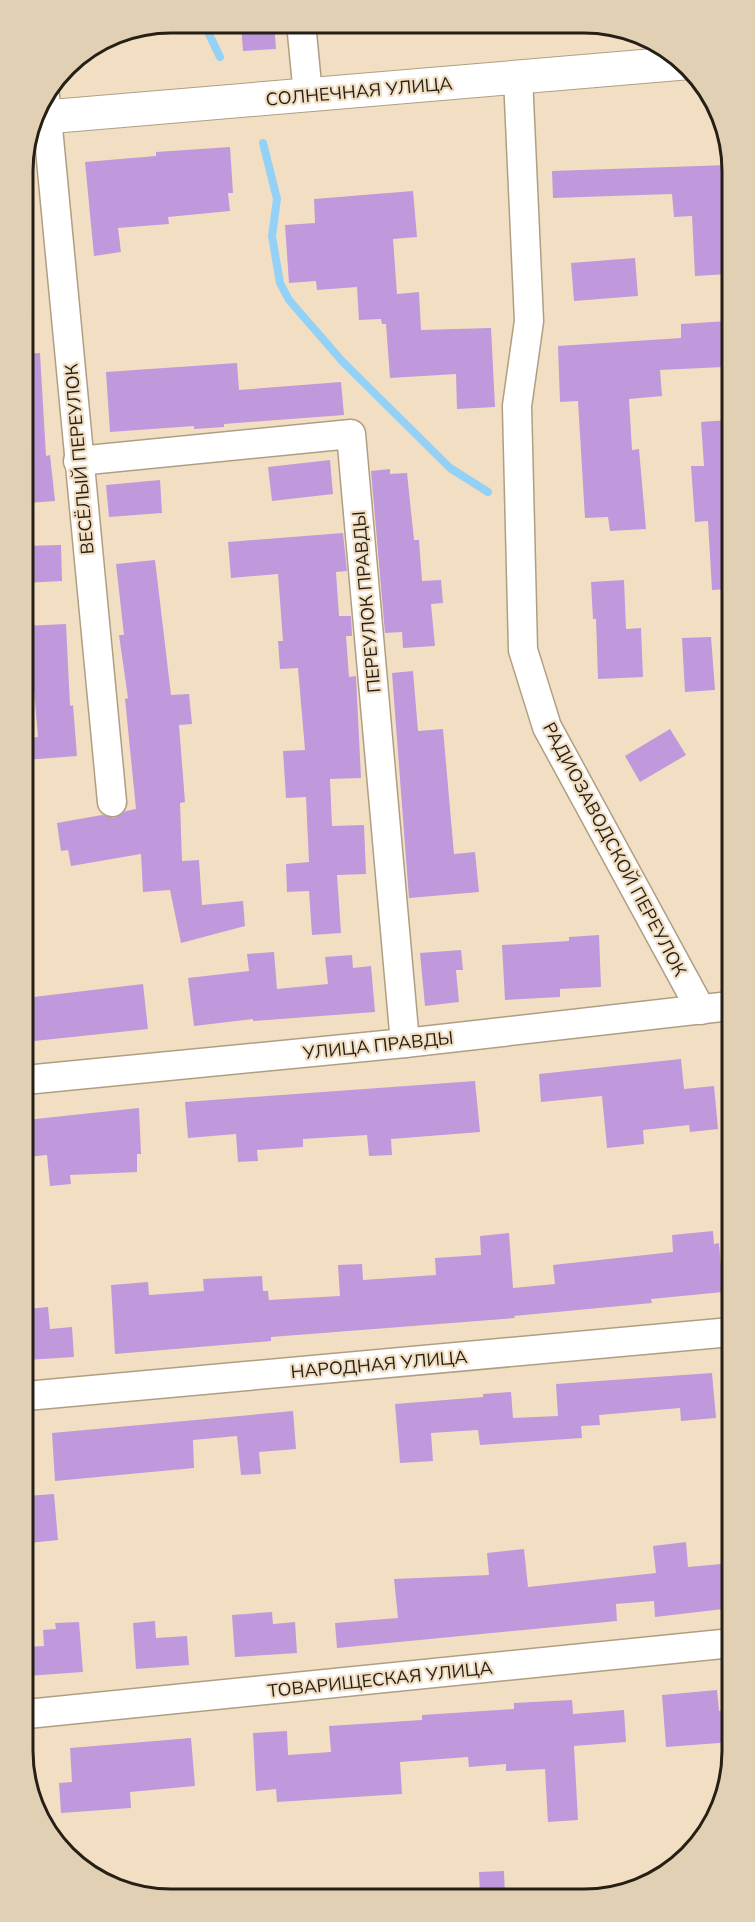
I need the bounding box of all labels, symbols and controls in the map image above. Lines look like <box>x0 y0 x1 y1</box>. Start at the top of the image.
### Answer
street label: СОЛНЕЧНАЯ УЛИЦА <box>265 71 453 111</box>
street label: ВЕСЁЛЫЙ ПЕРЕУЛОК <box>59 363 99 555</box>
street label: ПЕРЕУЛОК ПРАВДЫ <box>347 510 385 694</box>
street label: РАДИОЗАВОДСКОЙ ПЕРЕУЛОК <box>538 718 692 980</box>
street label: УЛИЦА ПРАВДЫ <box>301 1026 454 1064</box>
street label: НАРОДНАЯ УЛИЦА <box>290 1345 468 1383</box>
street label: ТОВАРИЩЕСКАЯ УЛИЦА <box>266 1656 494 1702</box>

